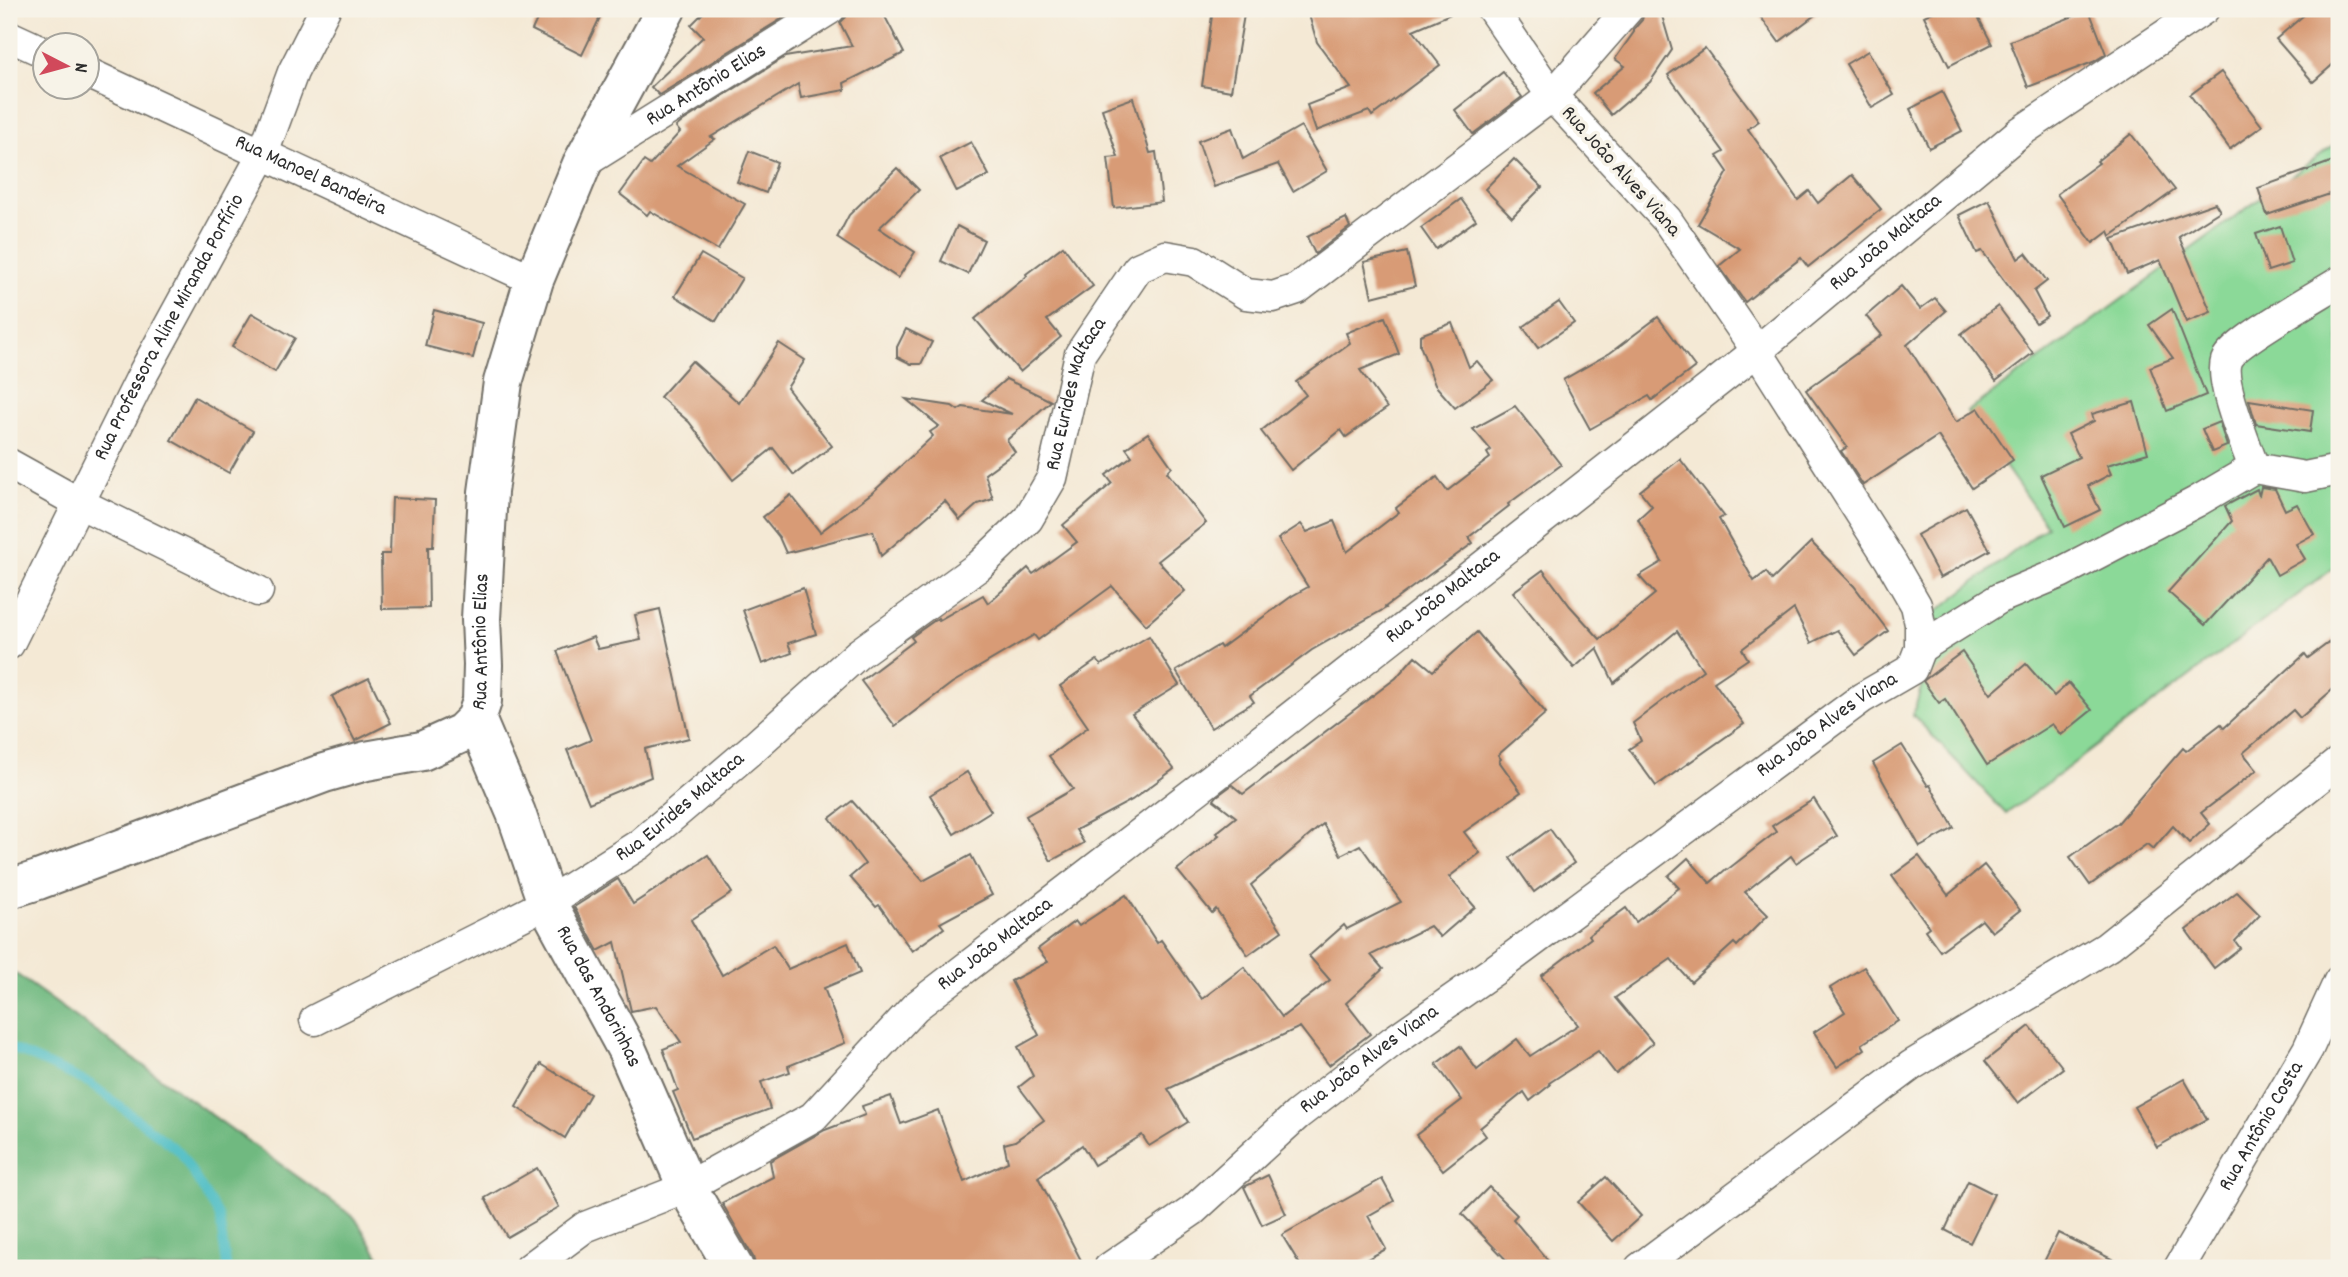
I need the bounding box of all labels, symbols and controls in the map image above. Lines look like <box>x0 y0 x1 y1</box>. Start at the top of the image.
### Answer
north arrow <box>32 32 102 102</box>
street label: Rua Antônio Elias <box>641 37 773 135</box>
text: N <box>66 61 93 73</box>
street label: Rua João Alves Viana <box>1553 100 1688 245</box>
street label: Rua Manoel Bandeira <box>229 128 392 225</box>
street label: Rua João Maltaca <box>1823 187 1950 299</box>
street label: Rua Professora Aline Miranda Porfírio <box>87 189 253 466</box>
street label: Rua Eurides Maltaca <box>1039 311 1116 474</box>
street label: Rua João Maltaca <box>1380 542 1508 652</box>
street label: Rua Antônio Elias <box>465 573 498 715</box>
street label: Rua João Alves Viana <box>1750 665 1905 786</box>
street label: Rua Eurides Maltaca <box>610 745 753 871</box>
street label: Rua João Maltaca <box>931 890 1061 999</box>
street label: Rua das Andorinhas <box>547 920 648 1073</box>
street label: Rua João Alves Viana <box>1294 997 1446 1122</box>
street label: Rua Antônio Costa <box>2212 1055 2313 1197</box>

